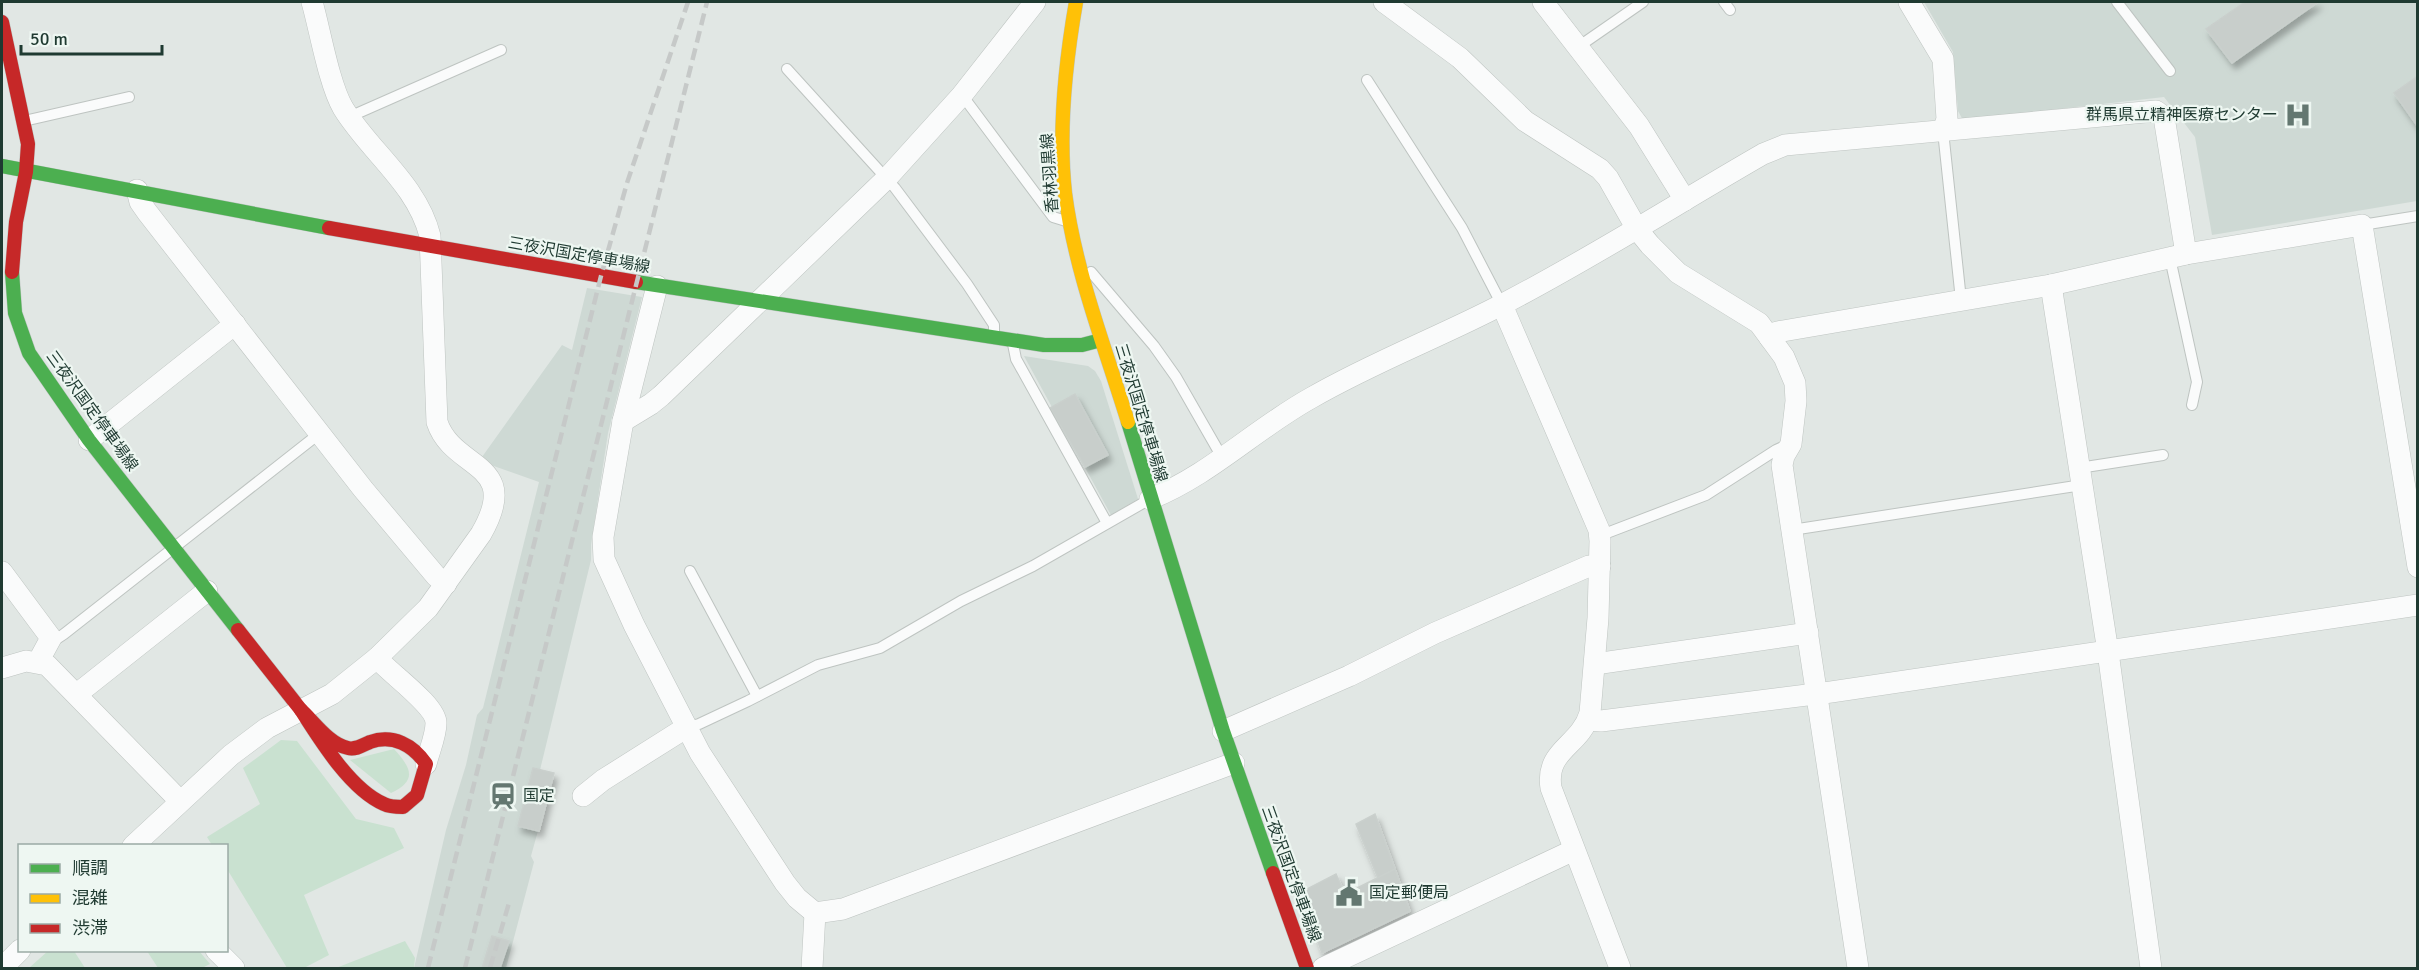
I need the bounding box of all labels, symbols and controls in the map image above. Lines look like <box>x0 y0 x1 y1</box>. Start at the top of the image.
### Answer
scale bar <box>21 18 162 56</box>
text: 50 m <box>30 28 68 50</box>
hospital icon: 群馬県立精神医療センター <box>2283 100 2313 130</box>
place label: 群馬県立精神医療センター <box>2086 105 2278 125</box>
street label: 香林羽黒線 <box>1037 132 1063 214</box>
street label: 三夜沢国定停車場線 <box>506 233 652 277</box>
street label: 三夜沢国定停車場線 <box>1110 341 1172 485</box>
street label: 三夜沢国定停車場線 <box>42 347 142 475</box>
station icon: 国定 <box>488 781 518 811</box>
place label: 国定 <box>523 786 555 806</box>
street label: 三夜沢国定停車場線 <box>1257 803 1325 945</box>
legend <box>18 844 228 952</box>
text: 順調 <box>72 857 108 879</box>
public building icon: 国定郵便局 <box>1334 878 1364 908</box>
place label: 国定郵便局 <box>1369 883 1449 903</box>
text: 混雑 <box>72 887 108 909</box>
text: 渋滞 <box>72 917 108 939</box>

